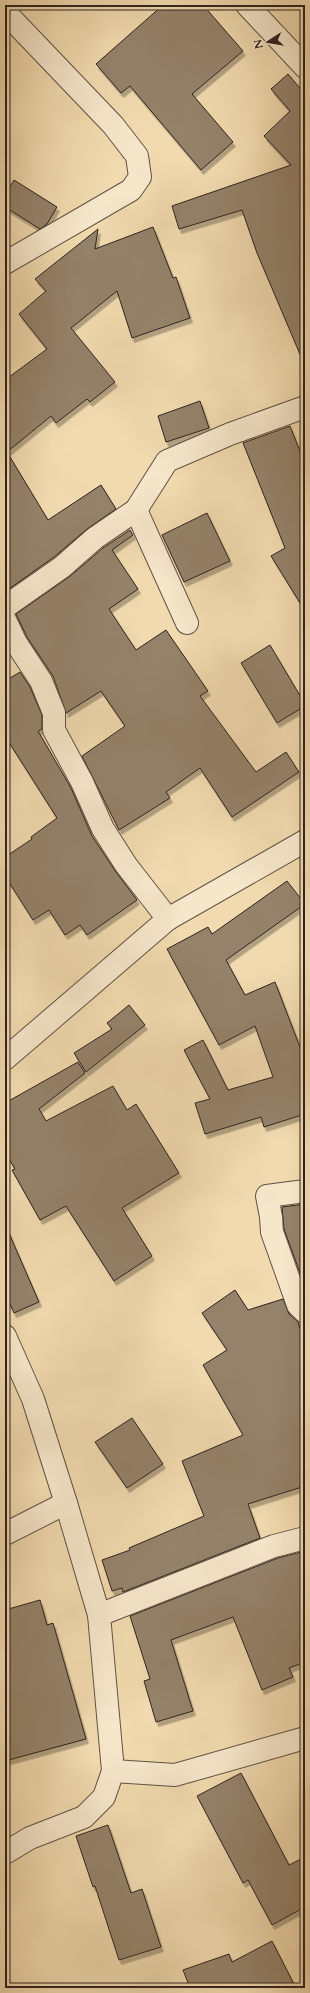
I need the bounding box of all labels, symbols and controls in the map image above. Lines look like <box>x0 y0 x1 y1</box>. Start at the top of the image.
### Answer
north arrow <box>248 22 288 62</box>
text: N <box>250 37 267 50</box>

